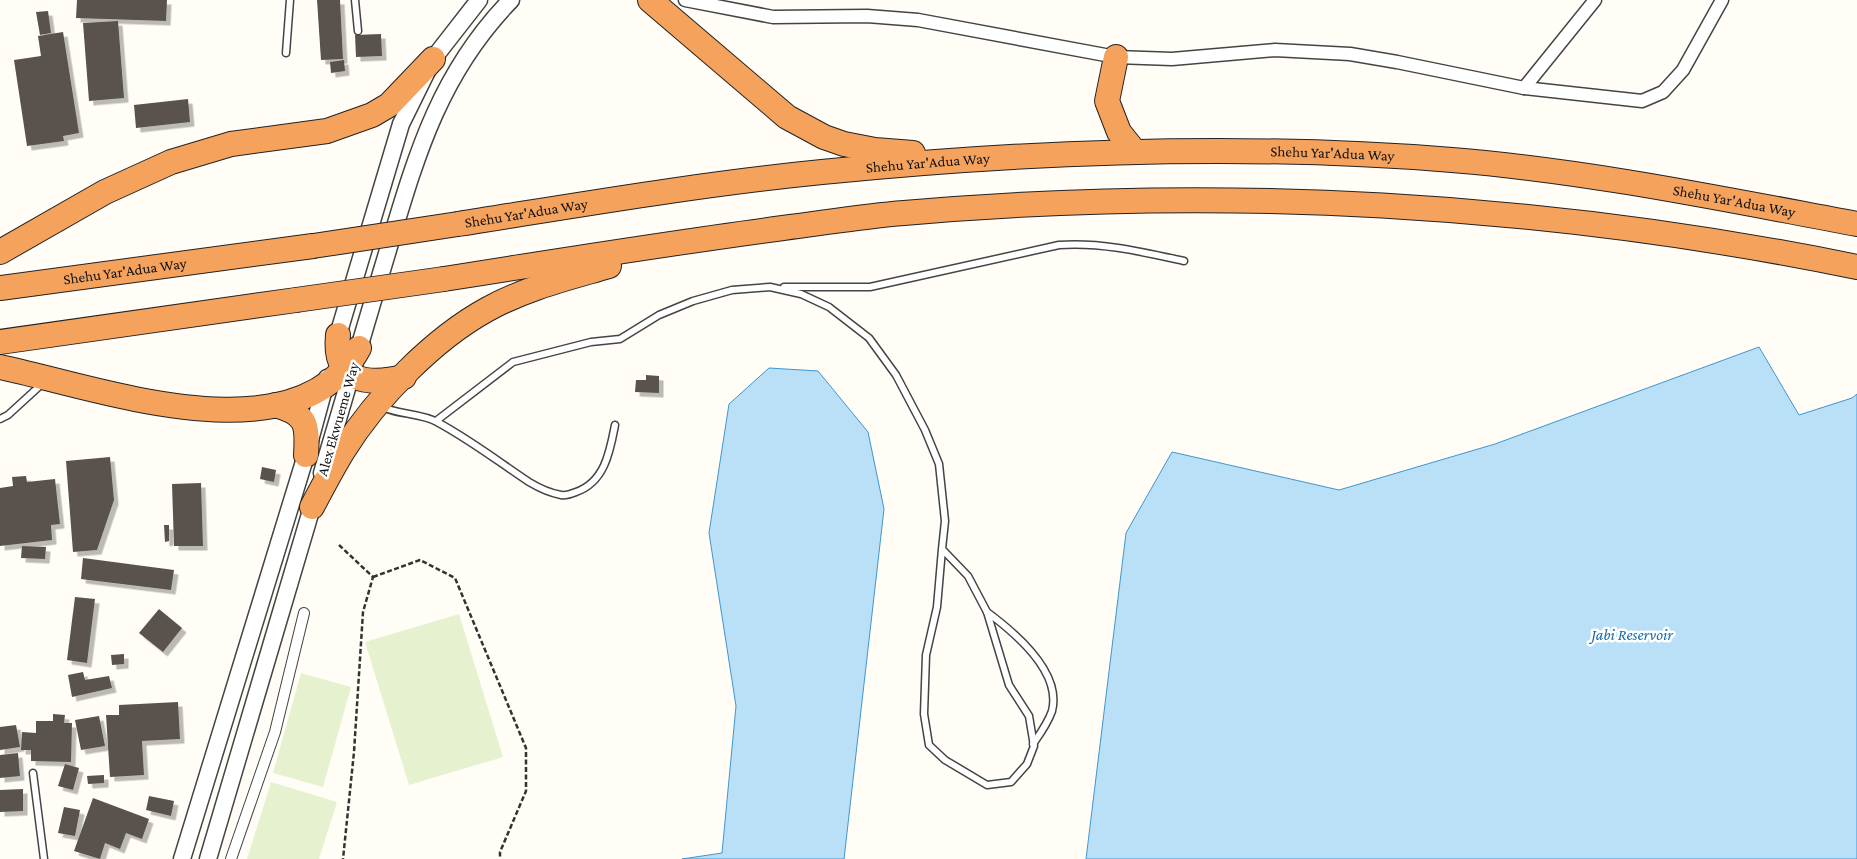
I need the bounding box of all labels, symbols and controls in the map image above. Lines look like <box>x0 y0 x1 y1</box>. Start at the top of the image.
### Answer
street label: Shehu Yar'Adua Way <box>1270 143 1395 165</box>
street label: Shehu Yar'Adua Way <box>865 150 990 176</box>
street label: Shehu Yar'Adua Way <box>1672 182 1797 221</box>
street label: Shehu Yar'Adua Way <box>464 195 589 231</box>
street label: Shehu Yar'Adua Way <box>62 255 188 287</box>
street label: Alex Ekwueme Way <box>314 360 363 478</box>
water label: Jabi Reservoir <box>1588 626 1673 644</box>

